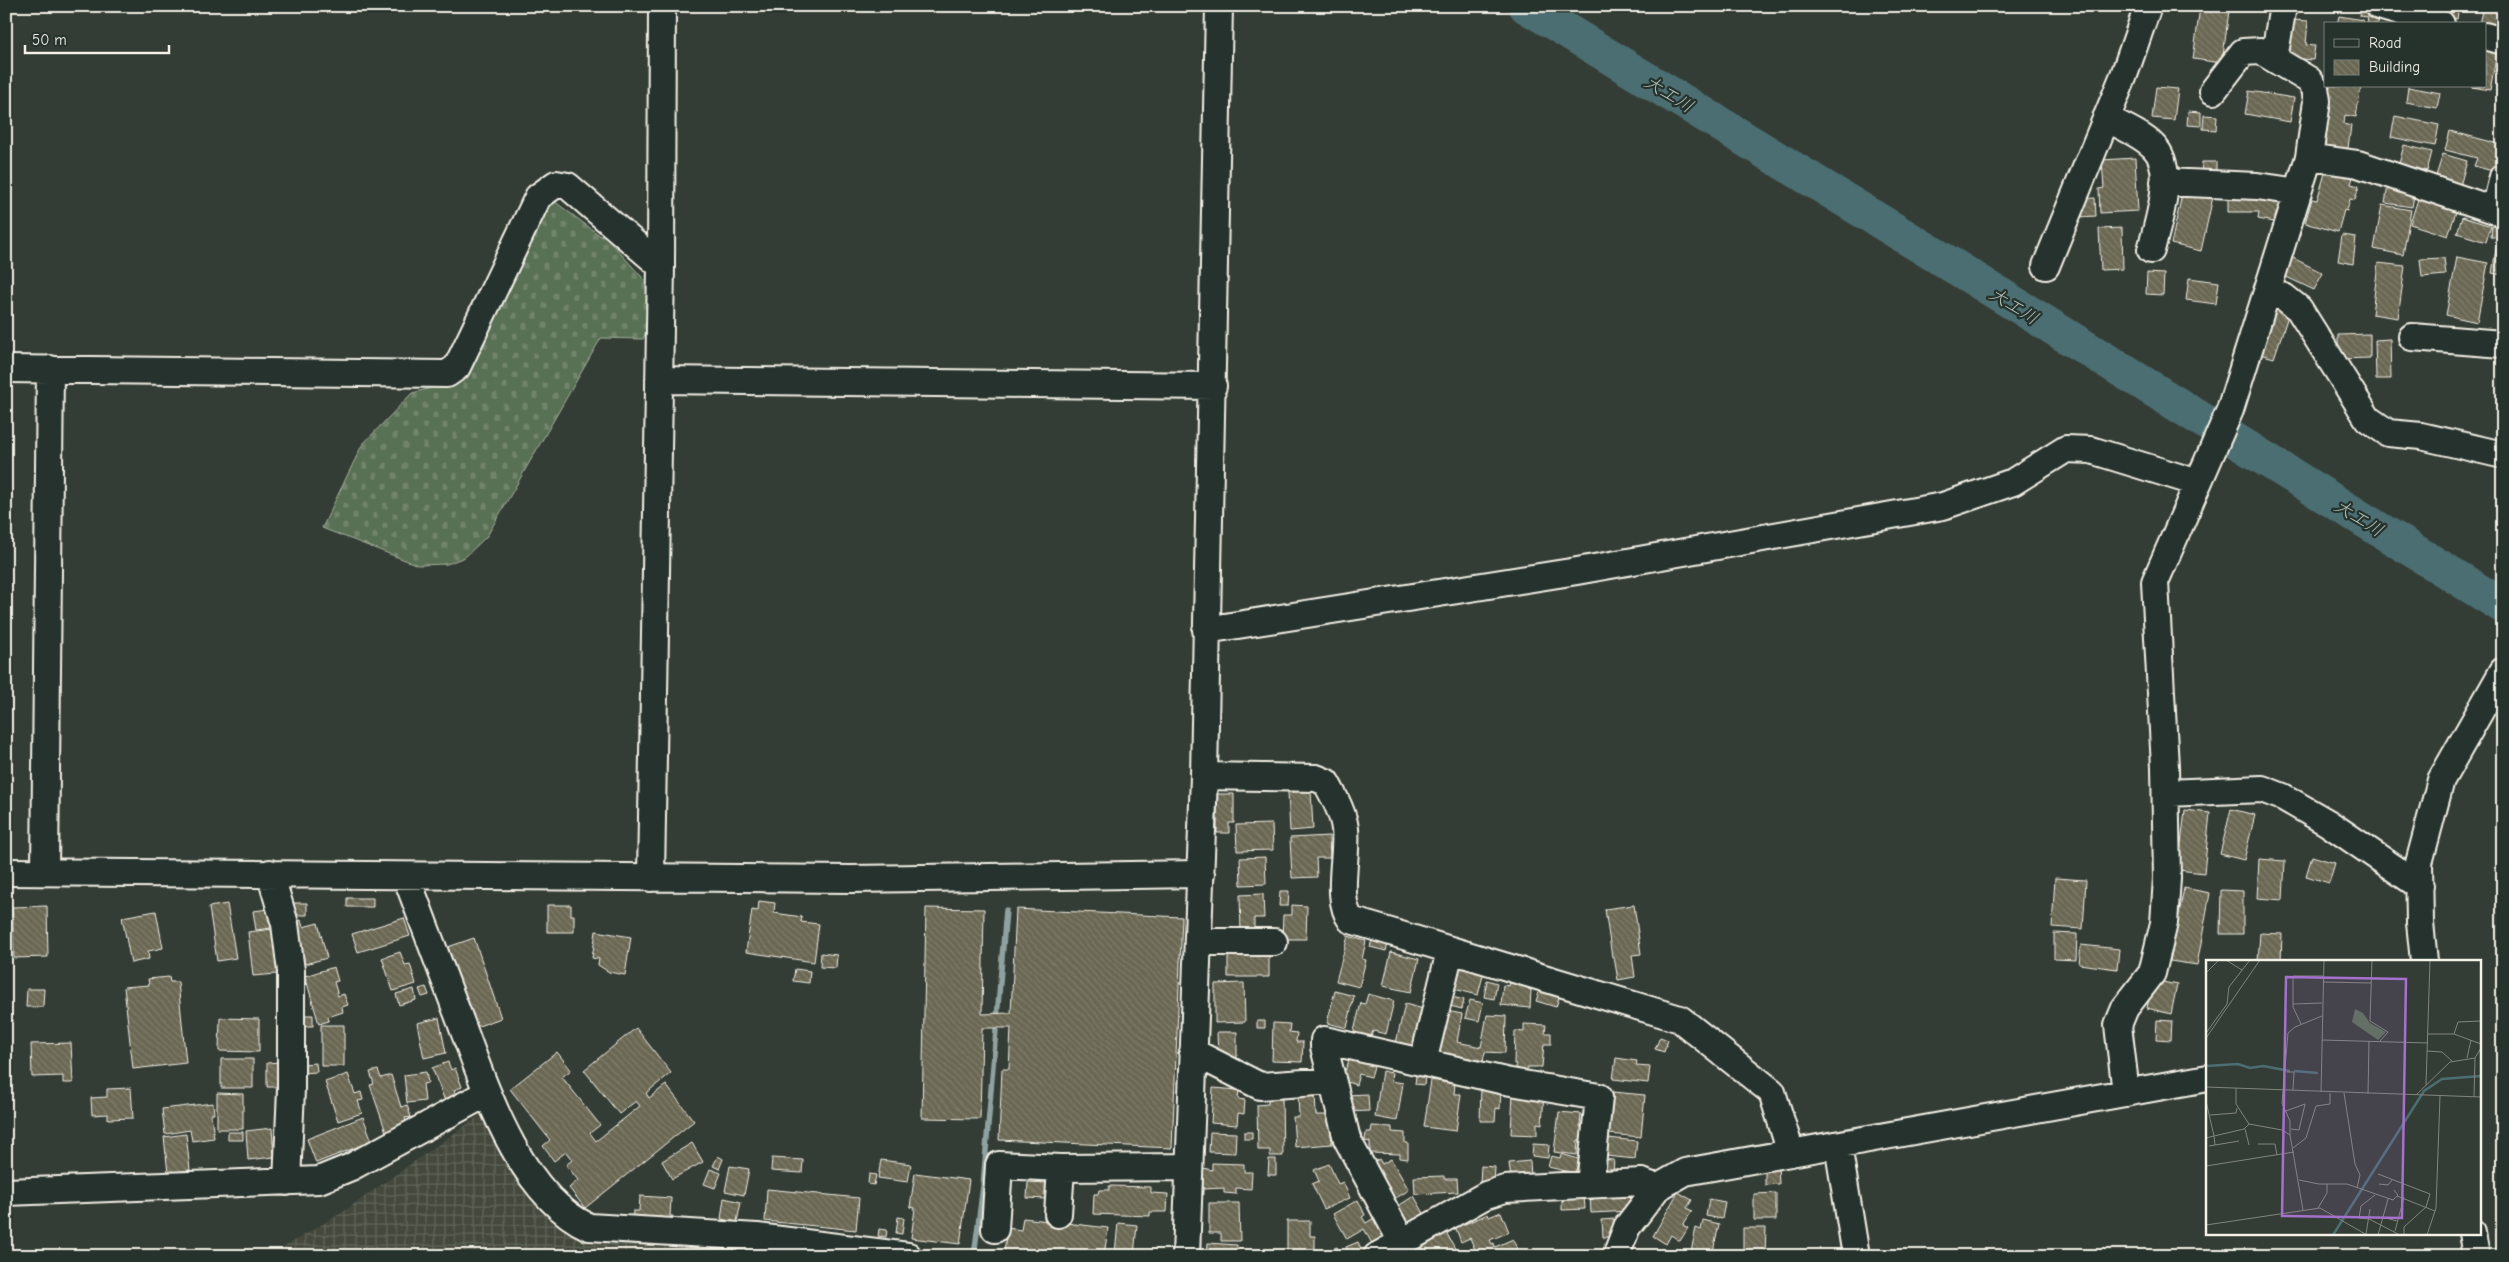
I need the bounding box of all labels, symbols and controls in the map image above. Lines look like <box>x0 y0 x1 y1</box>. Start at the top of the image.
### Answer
scale bar <box>25 22 169 54</box>
legend <box>2324 22 2486 88</box>
text: 50 m <box>32 31 67 49</box>
text: Road <box>2369 34 2401 52</box>
text: Building <box>2369 58 2420 76</box>
water label: 大工川 <box>1640 71 1697 118</box>
water label: 大工川 <box>1985 283 2042 330</box>
water label: 大工川 <box>2330 495 2387 542</box>
inset map <box>2206 960 2482 1234</box>

